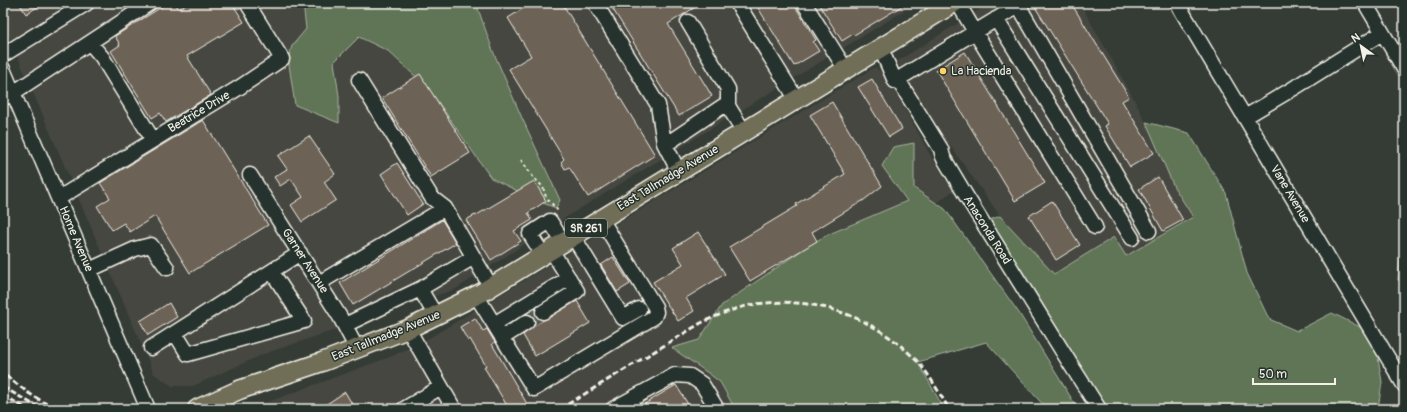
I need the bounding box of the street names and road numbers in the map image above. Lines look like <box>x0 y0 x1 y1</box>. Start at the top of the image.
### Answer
street label: Beatrice Drive <box>165 88 233 136</box>
street label: East Tallmadge Avenue <box>615 142 721 214</box>
street label: Vane Avenue <box>1267 162 1313 226</box>
street label: Anaconda Road <box>960 193 1014 267</box>
street label: Home Avenue <box>55 204 97 274</box>
road number: SR 261 <box>565 219 607 237</box>
street label: Garner Avenue <box>278 226 332 296</box>
street label: East Tallmadge Avenue <box>330 307 442 365</box>

